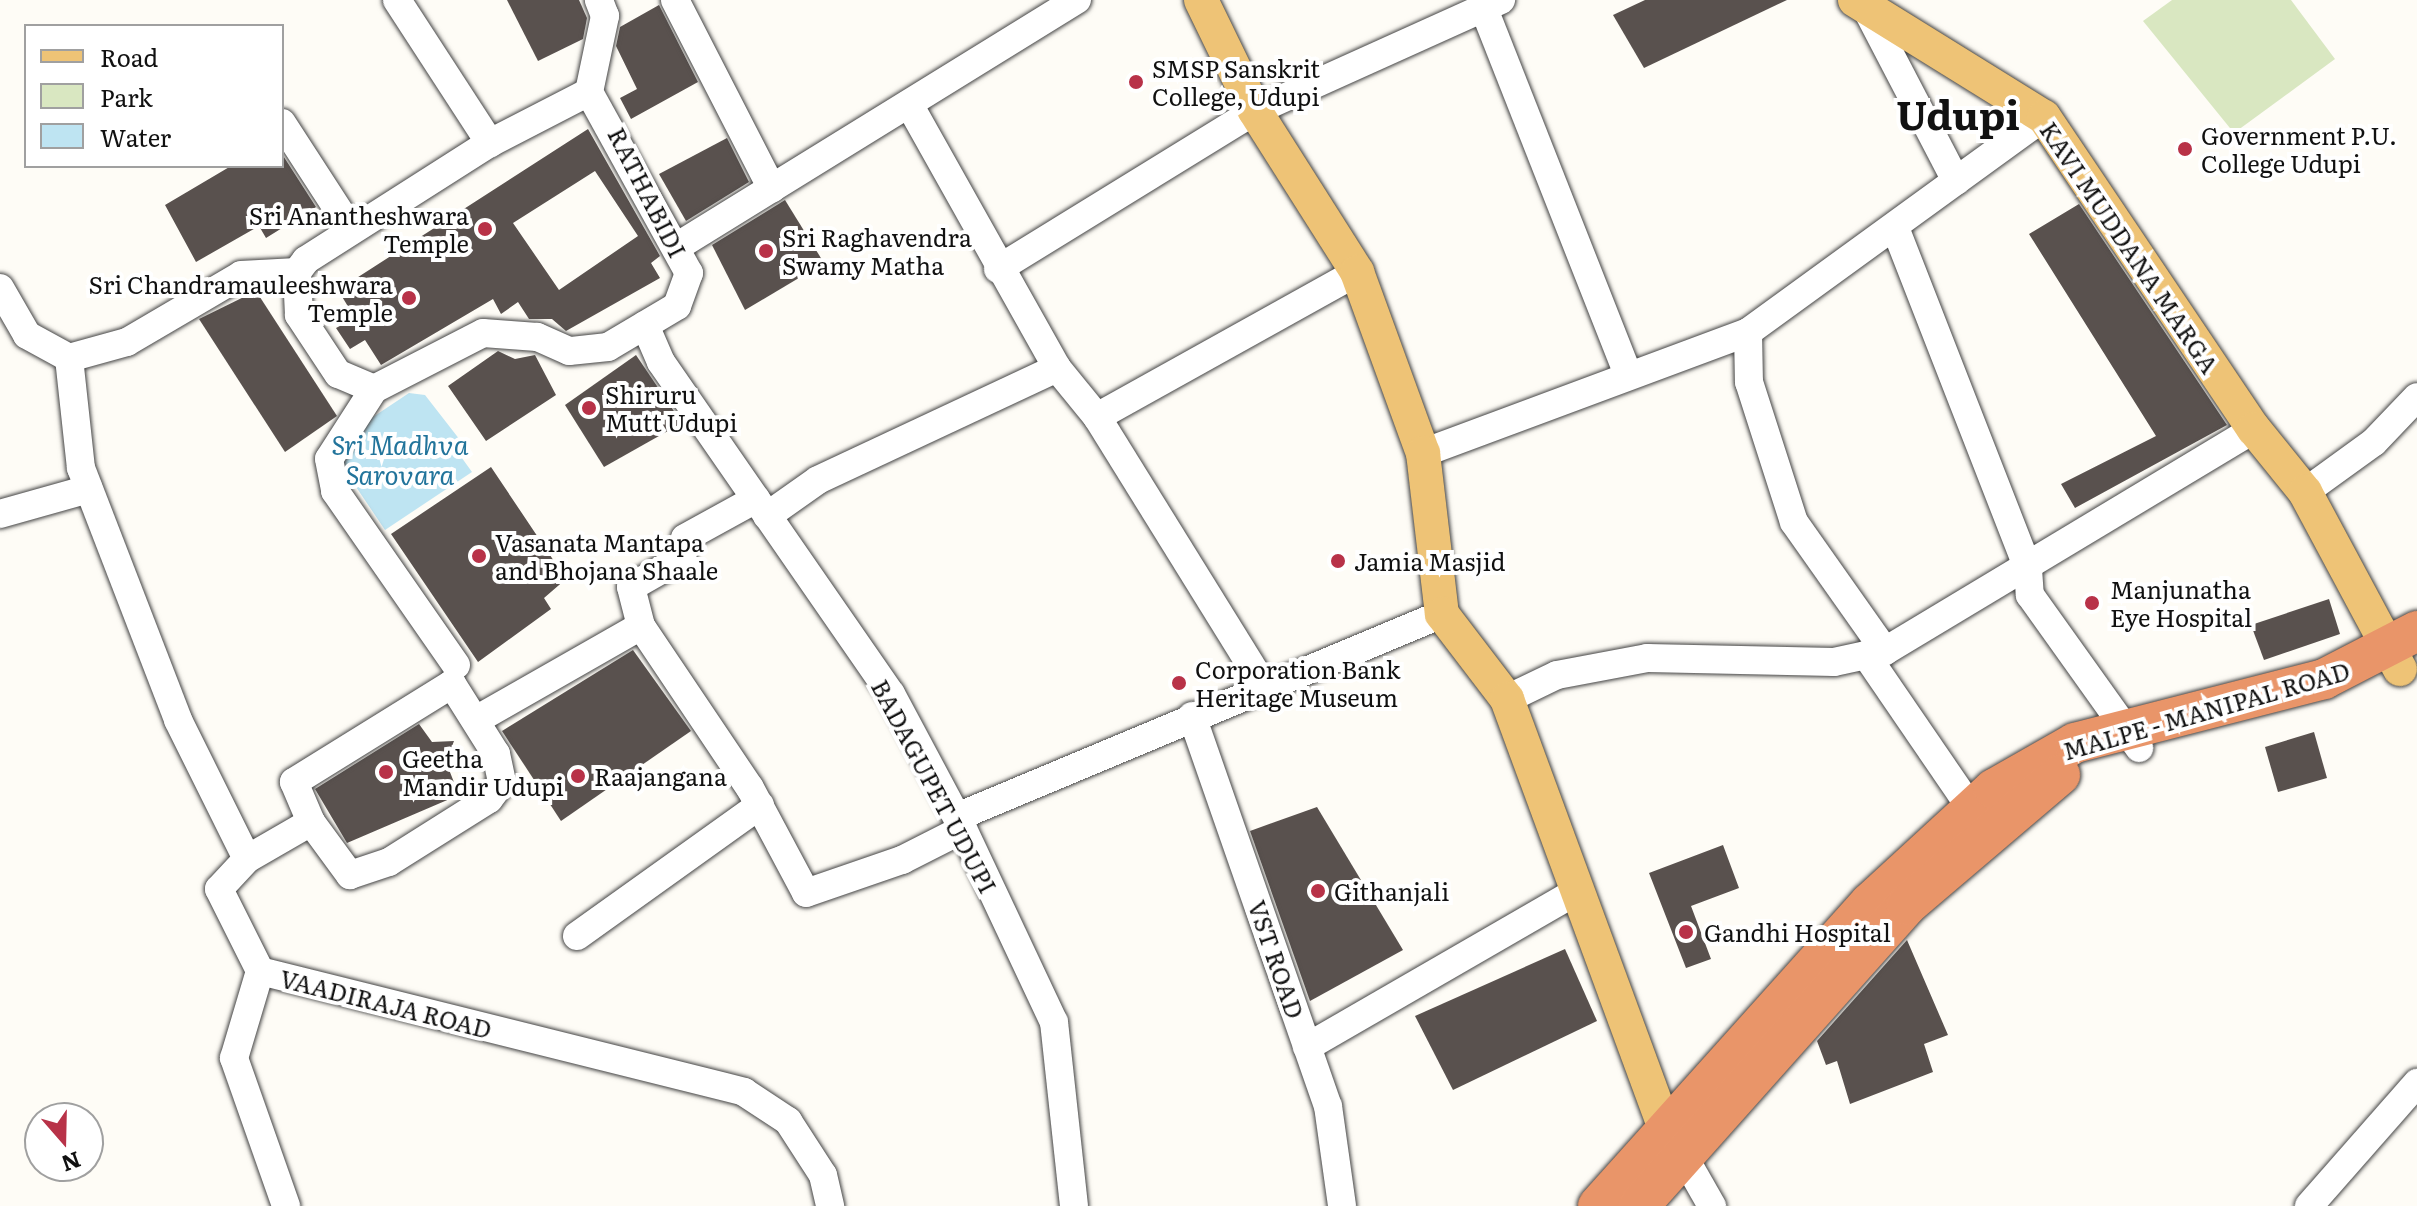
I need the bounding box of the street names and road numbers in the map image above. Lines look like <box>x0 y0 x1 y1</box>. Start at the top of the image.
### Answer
street label: KAVI MUDDANA MARGA <box>2035 116 2225 378</box>
street label: RATHABIDI <box>603 122 693 262</box>
street label: MALPE - MANIPAL ROAD <box>2059 655 2353 765</box>
street label: BADAGUPET UDUPI <box>866 674 1004 898</box>
street label: VST ROAD <box>1243 896 1311 1022</box>
street label: VAADIRAJA ROAD <box>277 963 495 1043</box>

